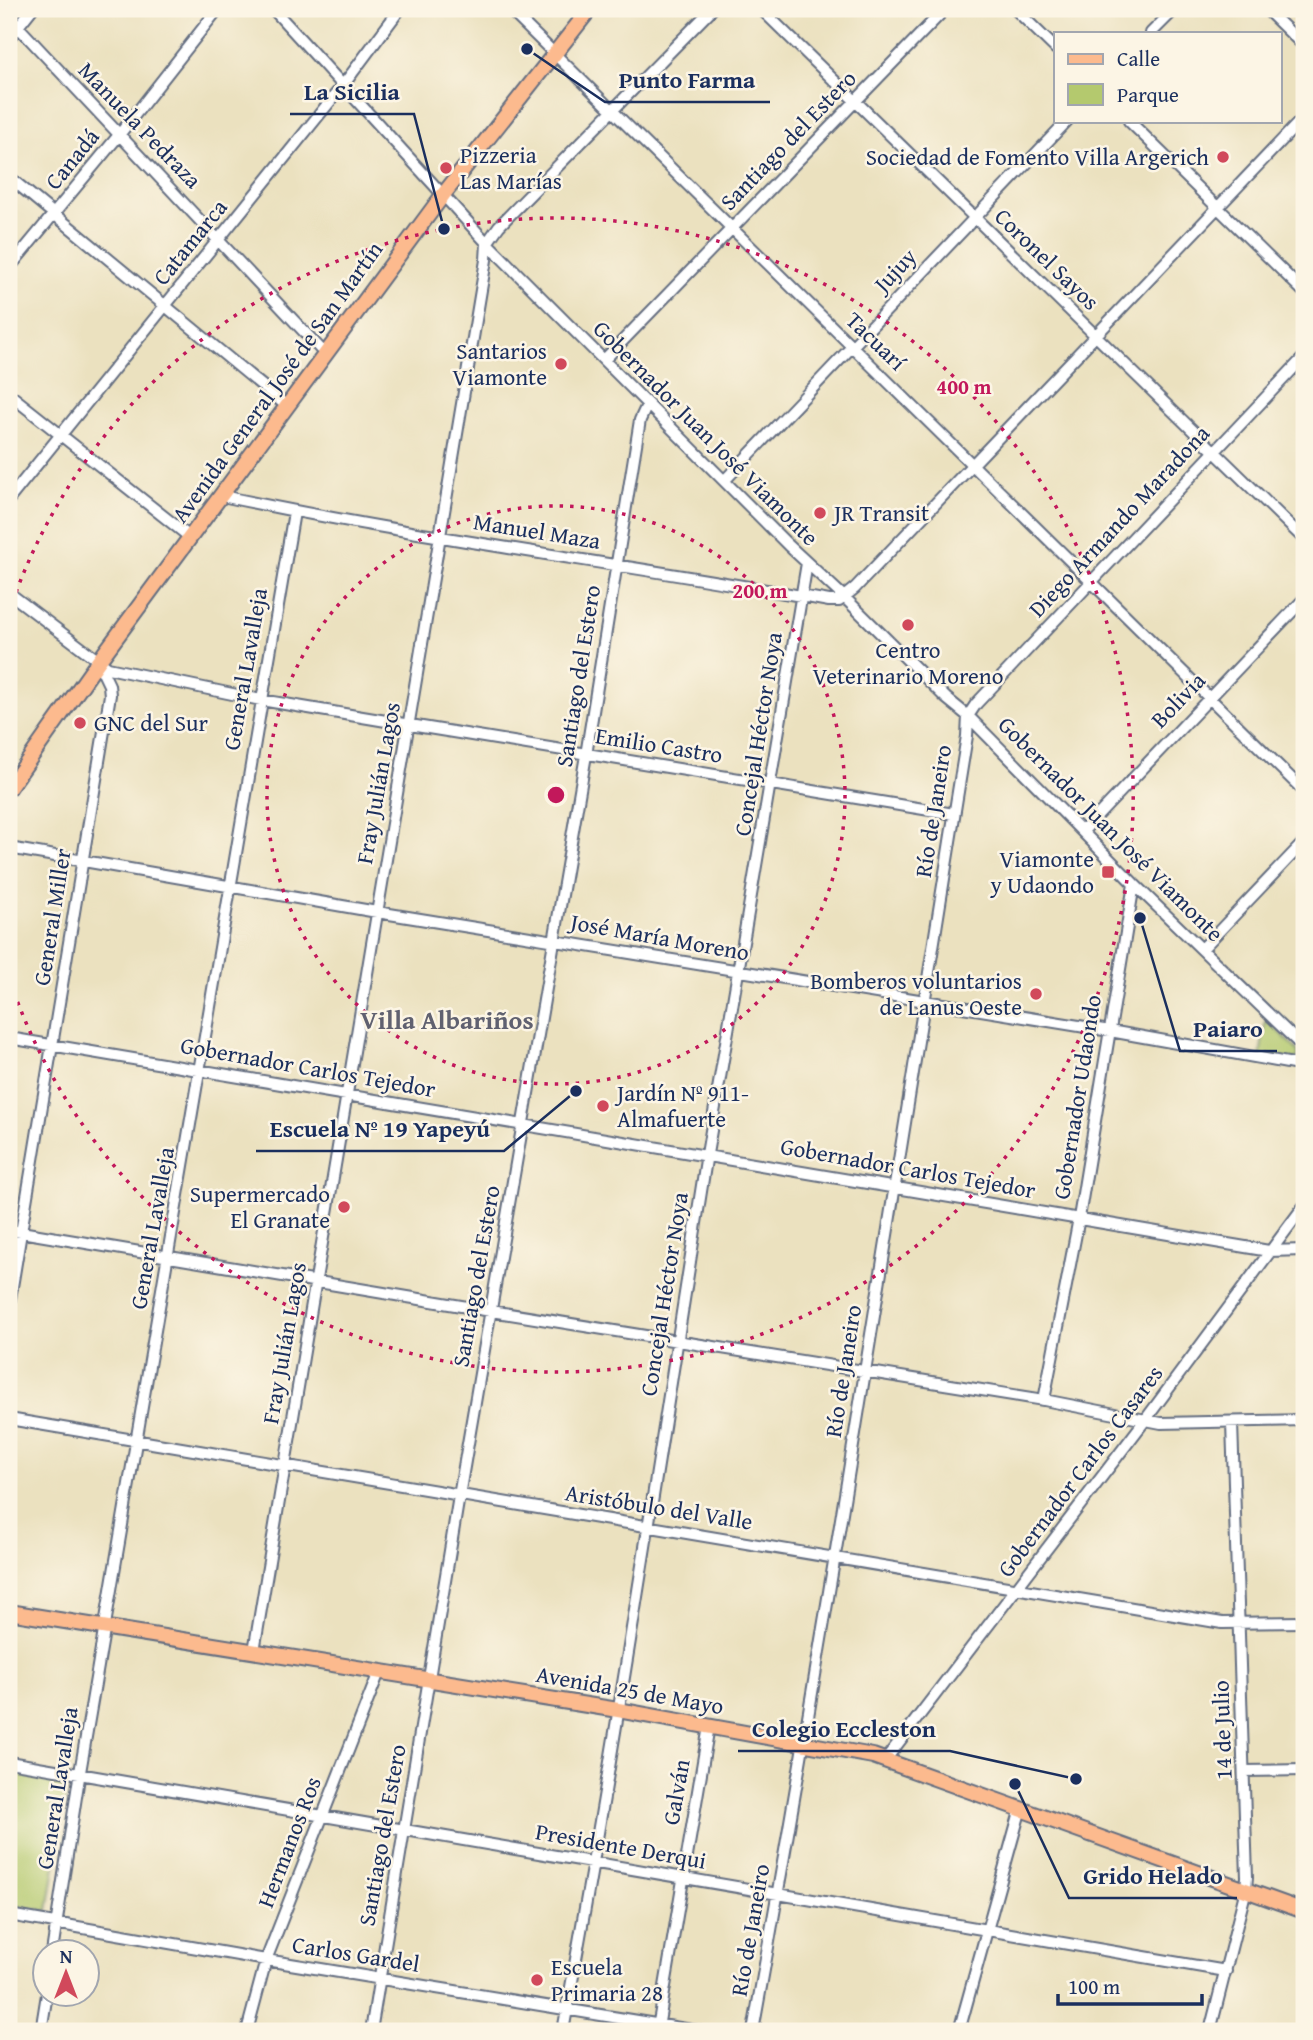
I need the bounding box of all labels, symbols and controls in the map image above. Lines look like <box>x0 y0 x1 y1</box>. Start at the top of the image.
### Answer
legend <box>1054 32 1282 122</box>
text: Calle <box>1117 43 1160 74</box>
street label: Manuela Pedraza <box>71 54 210 195</box>
callout: Punto Farma <box>605 57 770 102</box>
text: Punto Farma <box>619 62 756 97</box>
street label: Santiago del Estero <box>712 62 863 217</box>
callout: La Sicilia <box>290 69 414 114</box>
text: La Sicilia <box>304 74 401 109</box>
text: Parque <box>1117 79 1179 110</box>
street label: Canadá <box>37 121 107 196</box>
place label: Pizzeria Las Marías <box>460 138 562 197</box>
place label: Sociedad de Fomento Villa Argerich <box>866 140 1209 173</box>
marker: Sociedad de Fomento Villa Argerich <box>1215 149 1231 165</box>
marker: Pizzeria Las Marías <box>438 160 454 176</box>
street label: Catamarca <box>145 191 235 292</box>
street label: Coronel Sayos <box>988 200 1107 317</box>
street label: Avenida General José de San Martín <box>163 234 390 529</box>
street label: Jujuy <box>864 240 924 301</box>
street label: Tacuarí <box>839 304 914 378</box>
street label: Gobernador Juan José Viamonte <box>586 312 827 553</box>
place label: Santarios Viamonte <box>452 334 547 393</box>
marker: Santarios Viamonte <box>553 356 569 372</box>
text: 400 m <box>936 371 992 402</box>
street label: Diego Armando Maradona <box>1021 417 1217 624</box>
place label: JR Transit <box>831 496 929 529</box>
street label: Manuel Maza <box>471 504 603 557</box>
marker: JR Transit <box>812 505 828 521</box>
text: 200 m <box>732 575 788 606</box>
street label: Santiago del Estero <box>547 583 608 769</box>
street label: General Lavalleja <box>214 585 275 753</box>
marker: Centro Veterinario Moreno <box>900 617 916 633</box>
street label: Concejal Héctor Noya <box>725 629 790 838</box>
place label: Centro Veterinario Moreno <box>812 633 1004 692</box>
street label: Bolivia <box>1143 664 1213 735</box>
street label: Fray Julián Lagos <box>347 699 408 866</box>
place label: GNC del Sur <box>94 706 208 739</box>
street label: Gobernador Juan José Viamonte <box>991 708 1232 949</box>
marker: GNC del Sur <box>72 715 88 731</box>
street label: Emilio Castro <box>593 718 725 771</box>
street label: Río de Janeiro <box>906 742 959 880</box>
centre of rings <box>544 783 568 807</box>
place label: Viamonte y Udaondo <box>990 842 1094 901</box>
street label: General Miller <box>24 846 79 988</box>
marker: Viamonte y Udaondo <box>1100 864 1116 880</box>
street label: José María Moreno <box>565 904 752 968</box>
place label: Bomberos voluntarios de Lanus Oeste <box>810 964 1022 1023</box>
marker: Bomberos voluntarios de Lanus Oeste <box>1028 986 1044 1002</box>
street label: Gobernador Udaondo <box>1044 992 1109 1202</box>
district label: Villa Albariños <box>360 1000 534 1039</box>
callout: Paiaro <box>1180 1006 1277 1051</box>
text: Paiaro <box>1193 1011 1263 1046</box>
street label: Gobernador Carlos Tejedor <box>178 1028 439 1105</box>
place label: Jardín Nº 911- Almafuerte <box>614 1076 749 1135</box>
marker: Jardín Nº 911- Almafuerte <box>595 1098 611 1114</box>
callout: Escuela Nº 19 Yapeyú <box>256 1106 504 1151</box>
text: Escuela Nº 19 Yapeyú <box>270 1111 490 1146</box>
street label: Gobernador Carlos Tejedor <box>778 1129 1039 1206</box>
street label: General Lavalleja <box>121 1144 182 1312</box>
place label: Supermercado El Granate <box>190 1177 330 1236</box>
street label: Santiago del Estero <box>443 1183 508 1369</box>
street label: Concejal Héctor Noya <box>631 1189 696 1398</box>
marker: Supermercado El Granate <box>336 1199 352 1215</box>
street label: Fray Julián Lagos <box>253 1259 314 1426</box>
street label: Río de Janeiro <box>816 1302 869 1440</box>
street label: Gobernador Carlos Casares <box>989 1358 1170 1583</box>
street label: Aristóbulo del Valle <box>563 1475 755 1538</box>
street label: Avenida 25 de Mayo <box>534 1657 726 1722</box>
street label: 14 de Julio <box>1203 1680 1240 1780</box>
street label: General Lavalleja <box>27 1704 86 1872</box>
callout: Colegio Eccleston <box>738 1706 950 1751</box>
text: Colegio Eccleston <box>752 1711 936 1746</box>
street label: Santiago del Estero <box>349 1742 414 1928</box>
street label: Galván <box>654 1756 698 1827</box>
street label: Hermanos Ros <box>248 1771 329 1912</box>
street label: Presidente Derqui <box>533 1814 709 1877</box>
callout: Grido Helado <box>1069 1853 1237 1898</box>
text: Grido Helado <box>1083 1858 1223 1893</box>
street label: Río de Janeiro <box>722 1861 777 1999</box>
street label: Carlos Gardel <box>290 1927 422 1980</box>
north arrow <box>32 1938 102 2008</box>
text: N <box>60 1942 73 1970</box>
place label: Escuela Primaria 28 <box>551 1950 663 2009</box>
scale bar <box>1058 1963 1201 2007</box>
text: 100 m <box>1068 1971 1120 2002</box>
marker: Escuela Primaria 28 <box>529 1972 545 1988</box>

